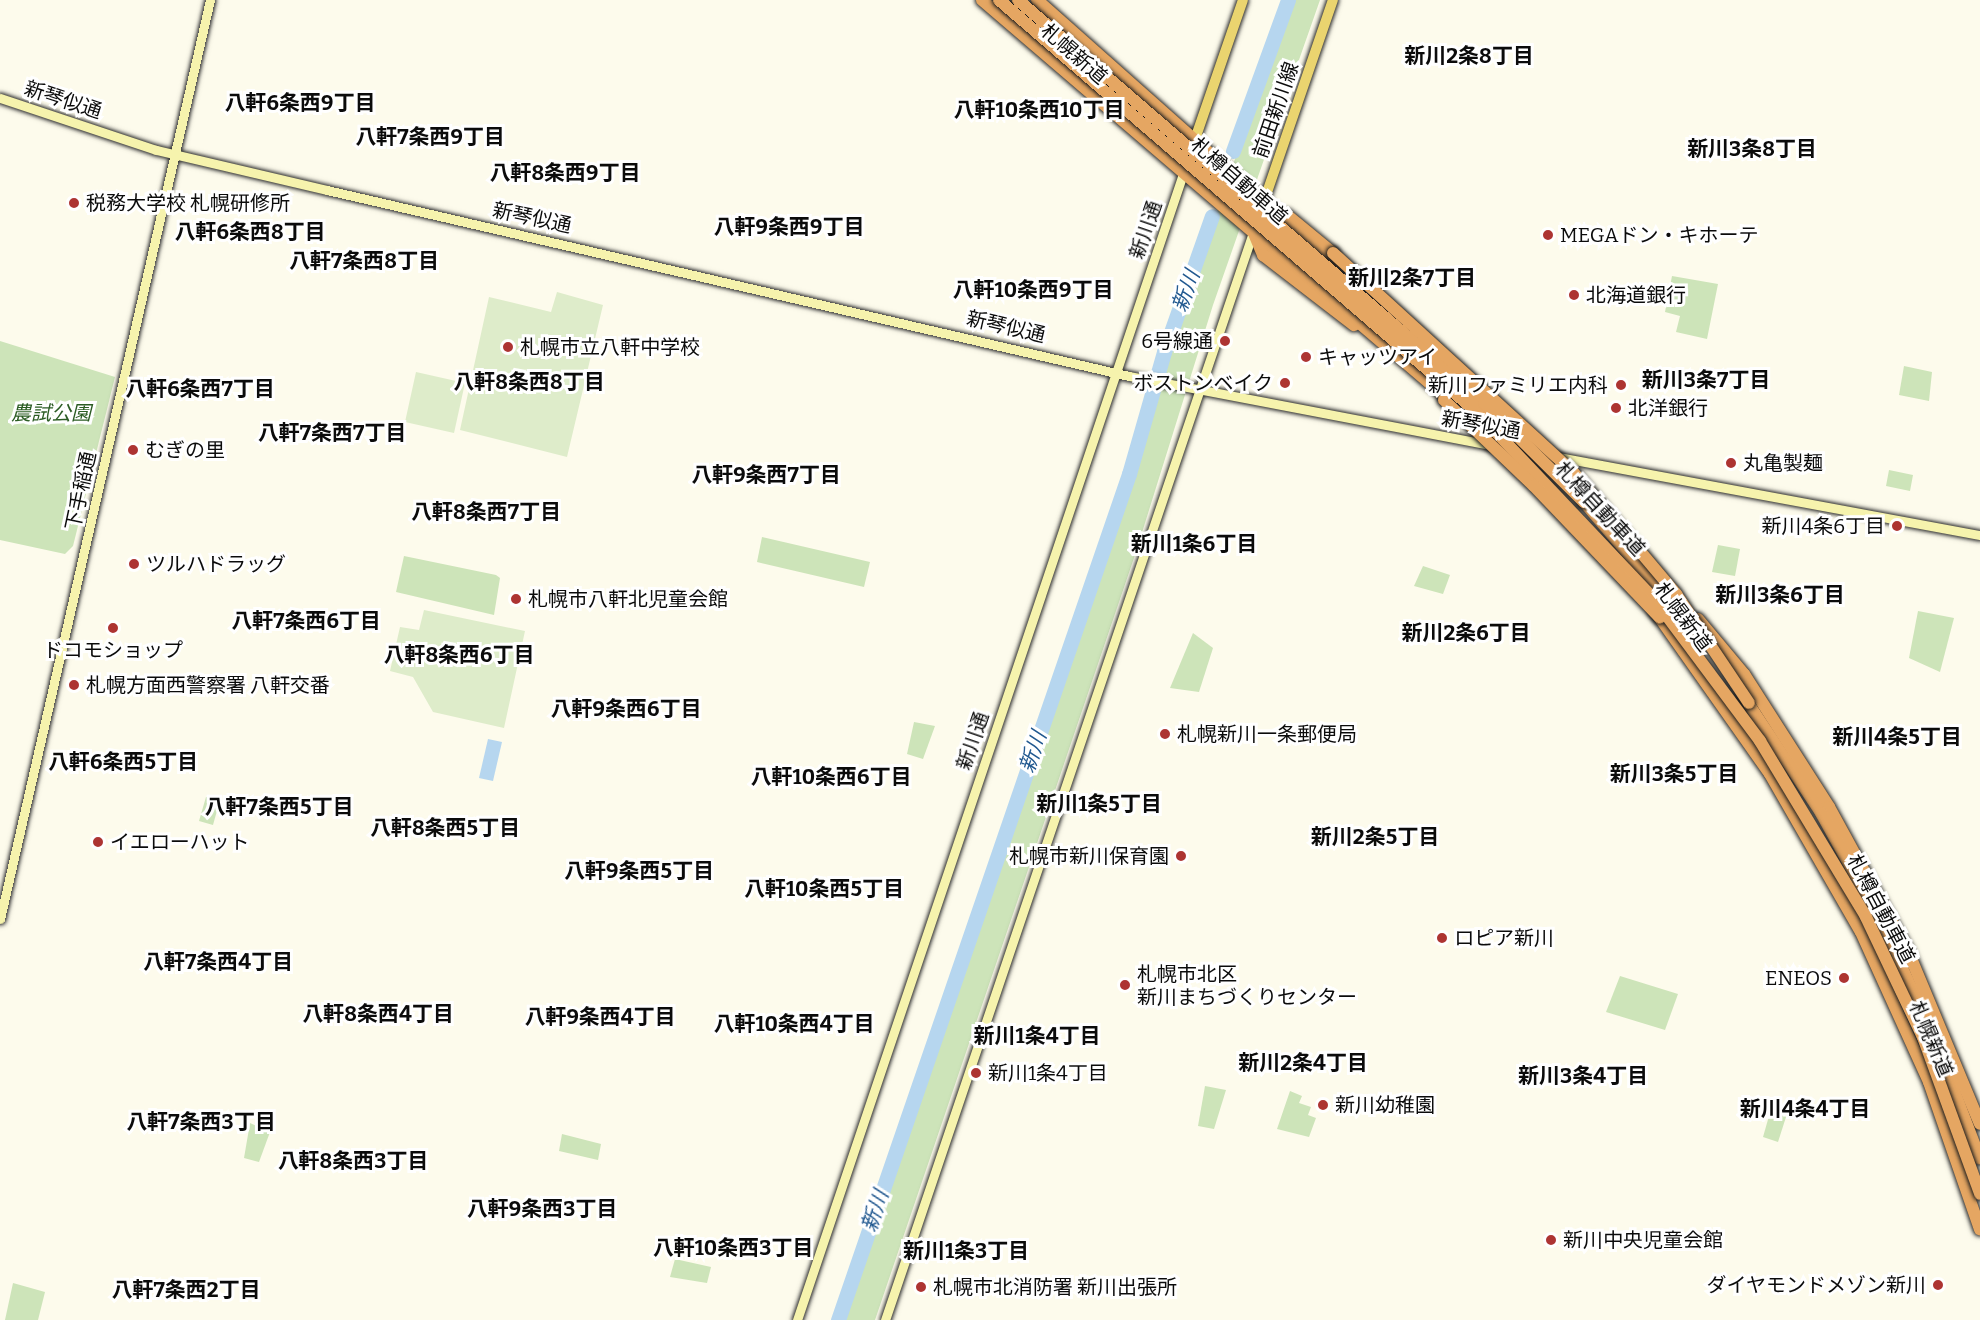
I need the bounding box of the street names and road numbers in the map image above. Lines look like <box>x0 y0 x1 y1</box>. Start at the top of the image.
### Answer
street label: 札幌新道 <box>1036 19 1112 89</box>
street label: 前田新川線 <box>1248 59 1304 161</box>
street label: 新琴似通 <box>21 76 105 124</box>
street label: 札樽自動車道 <box>1186 133 1292 229</box>
street label: 新琴似通 <box>490 198 574 238</box>
street label: 新川通 <box>1125 198 1167 262</box>
street label: 新琴似通 <box>964 306 1048 348</box>
street label: 新琴似通 <box>1440 406 1522 444</box>
street label: 下手稲通 <box>61 449 101 533</box>
street label: 札樽自動車道 <box>1550 457 1650 561</box>
street label: 札幌新道 <box>1649 578 1717 656</box>
street label: 新川通 <box>952 709 994 773</box>
street label: 札樽自動車道 <box>1842 850 1920 968</box>
street label: 札幌新道 <box>1904 997 1958 1081</box>

